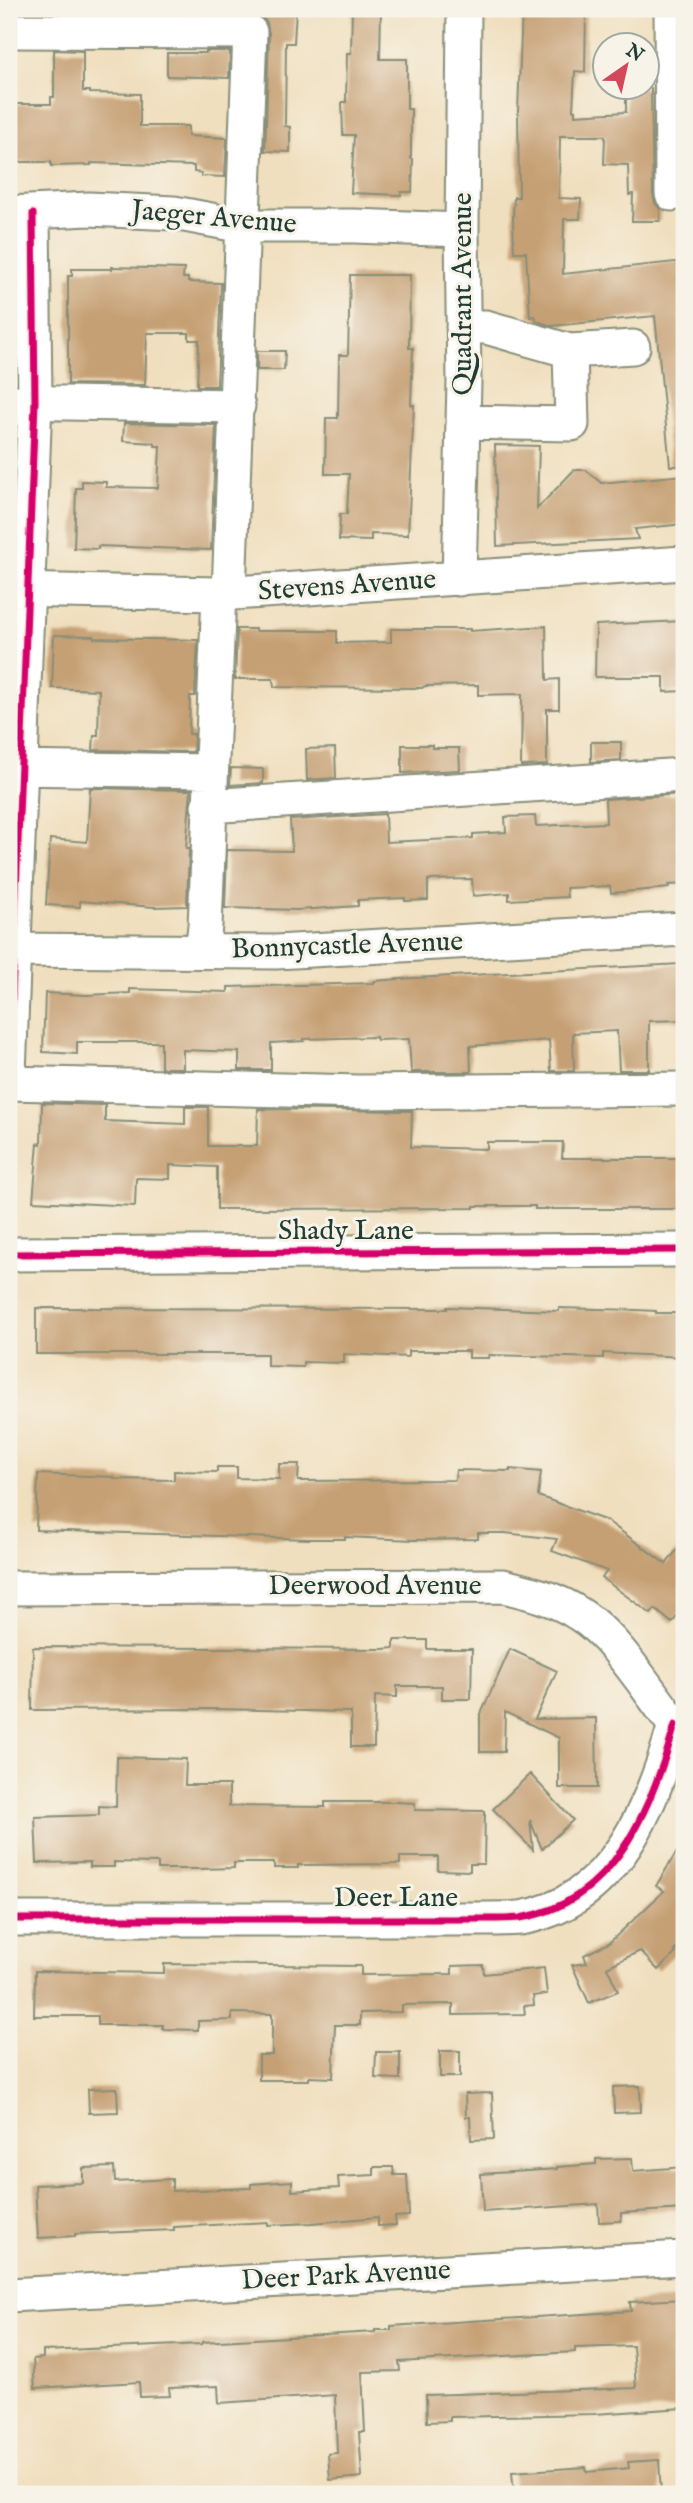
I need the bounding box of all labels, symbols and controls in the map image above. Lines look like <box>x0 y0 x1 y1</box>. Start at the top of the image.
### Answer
north arrow <box>592 32 662 102</box>
text: N <box>620 38 648 68</box>
street label: Quadrant Avenue <box>446 192 481 396</box>
street label: Jaeger Avenue <box>127 193 298 243</box>
street label: Stevens Avenue <box>257 562 437 610</box>
street label: Bonnycastle Avenue <box>230 924 464 968</box>
street label: Shady Lane <box>278 1214 414 1249</box>
street label: Deerwood Avenue <box>268 1569 482 1604</box>
street label: Deer Lane <box>334 1881 458 1916</box>
street label: Deer Park Avenue <box>240 2253 452 2299</box>

